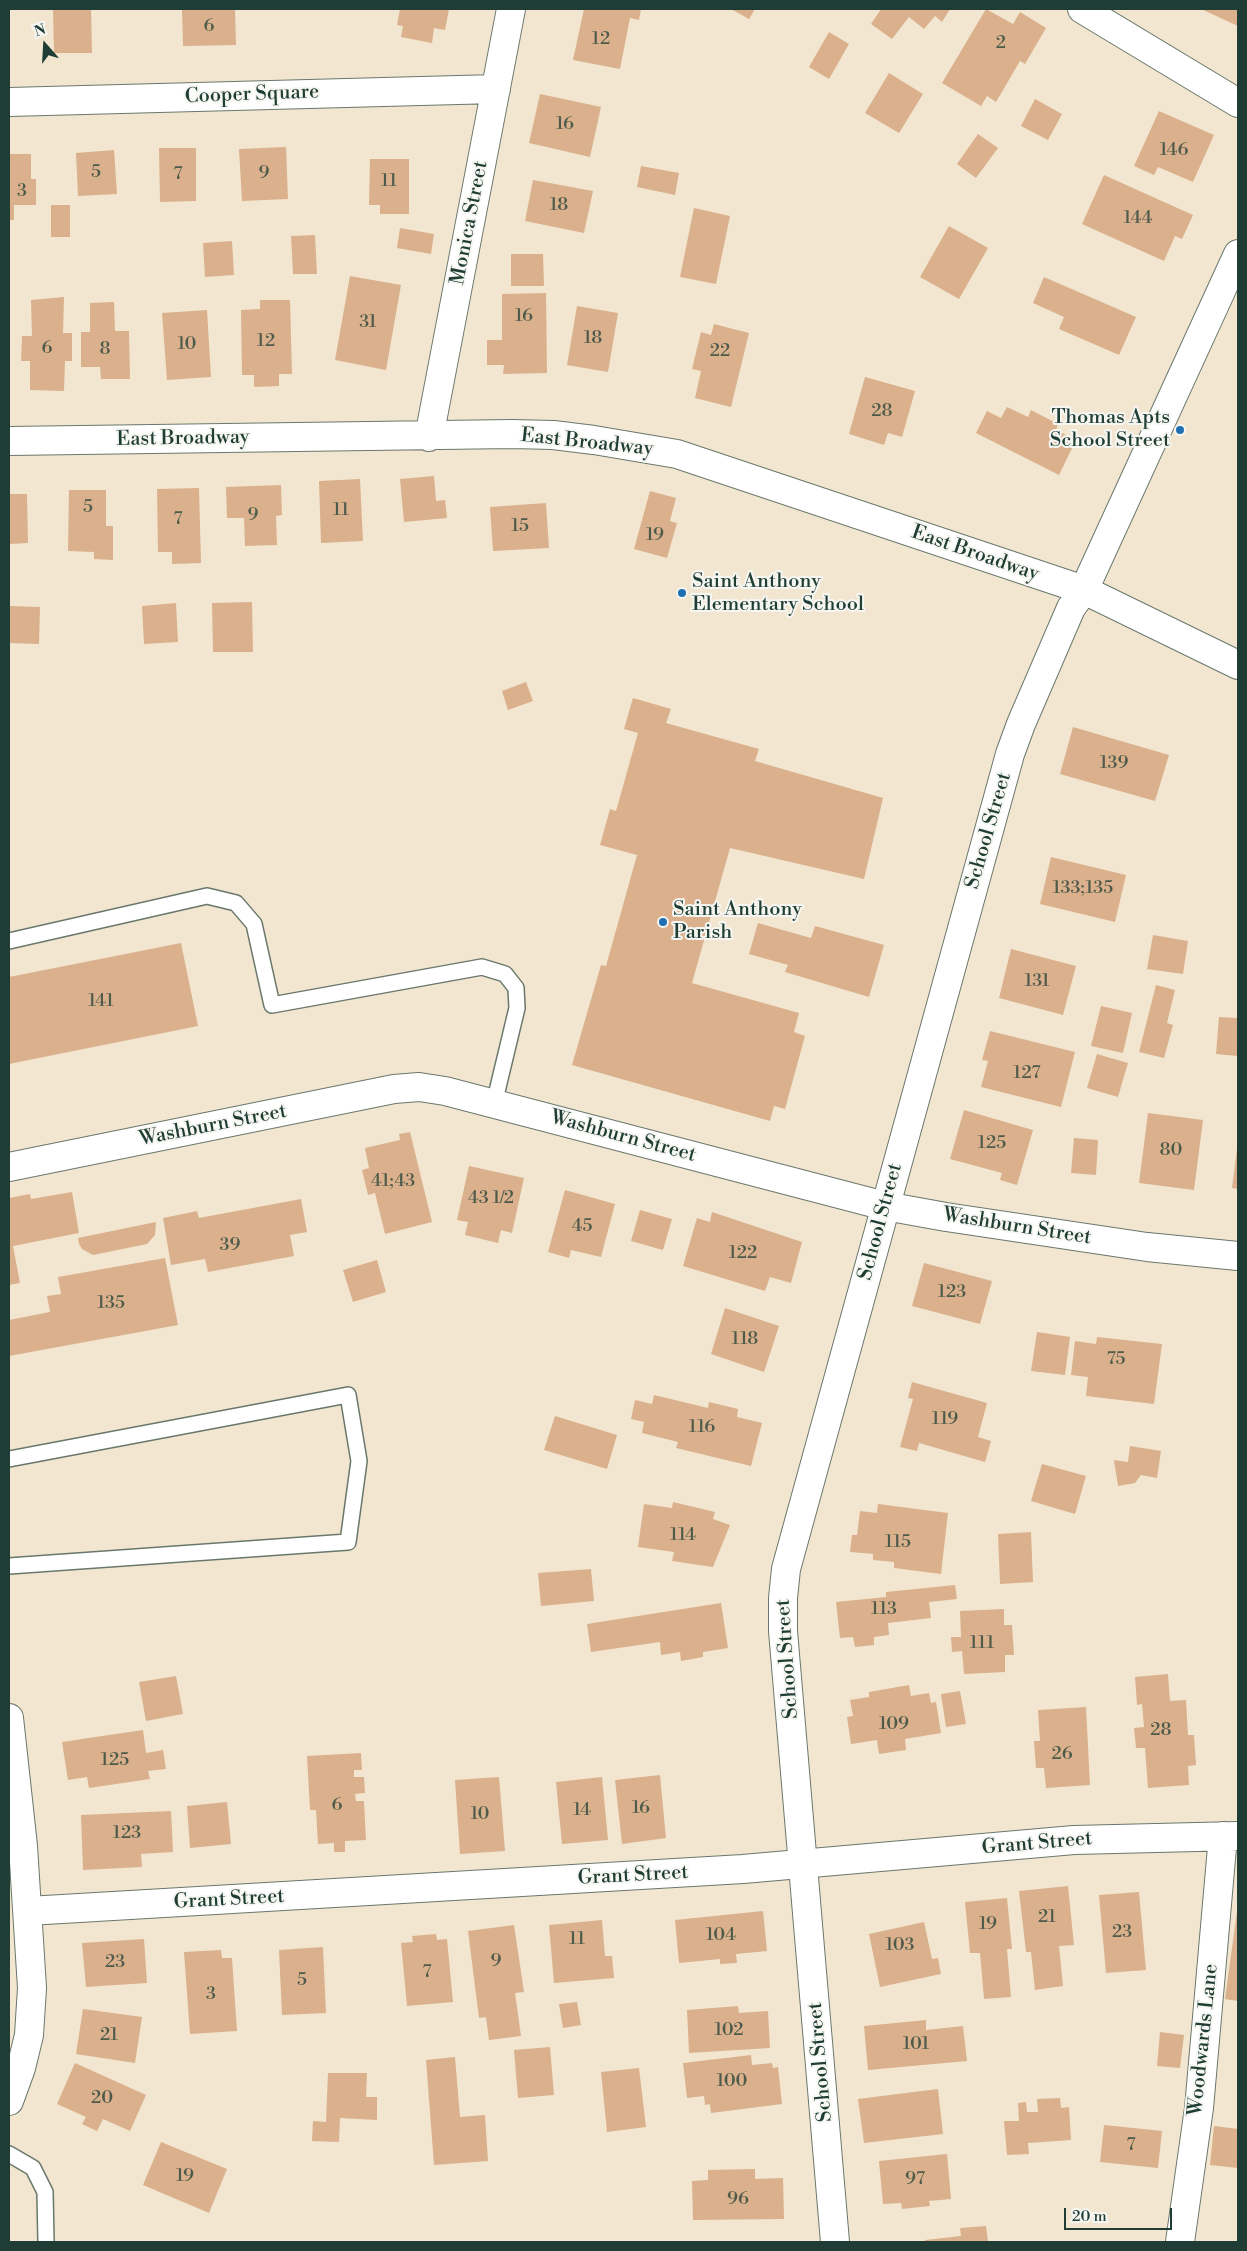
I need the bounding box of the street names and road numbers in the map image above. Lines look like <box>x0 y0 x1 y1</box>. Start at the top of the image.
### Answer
street label: Cooper Square <box>184 81 320 109</box>
street label: Monica Street <box>446 159 494 287</box>
street label: East Broadway <box>520 424 654 462</box>
street label: East Broadway <box>116 426 250 452</box>
street label: East Broadway <box>908 521 1042 587</box>
street label: School Street <box>961 770 1017 892</box>
street label: Washburn Street <box>137 1100 289 1152</box>
street label: Washburn Street <box>548 1106 698 1168</box>
street label: School Street <box>854 1161 908 1283</box>
street label: Washburn Street <box>941 1203 1093 1251</box>
street label: School Street <box>772 1598 804 1720</box>
street label: Grant Street <box>981 1827 1093 1861</box>
street label: Grant Street <box>577 1861 689 1891</box>
street label: Grant Street <box>173 1885 285 1915</box>
street label: Woodwards Lane <box>1184 1963 1224 2117</box>
street label: School Street <box>804 2001 838 2123</box>

